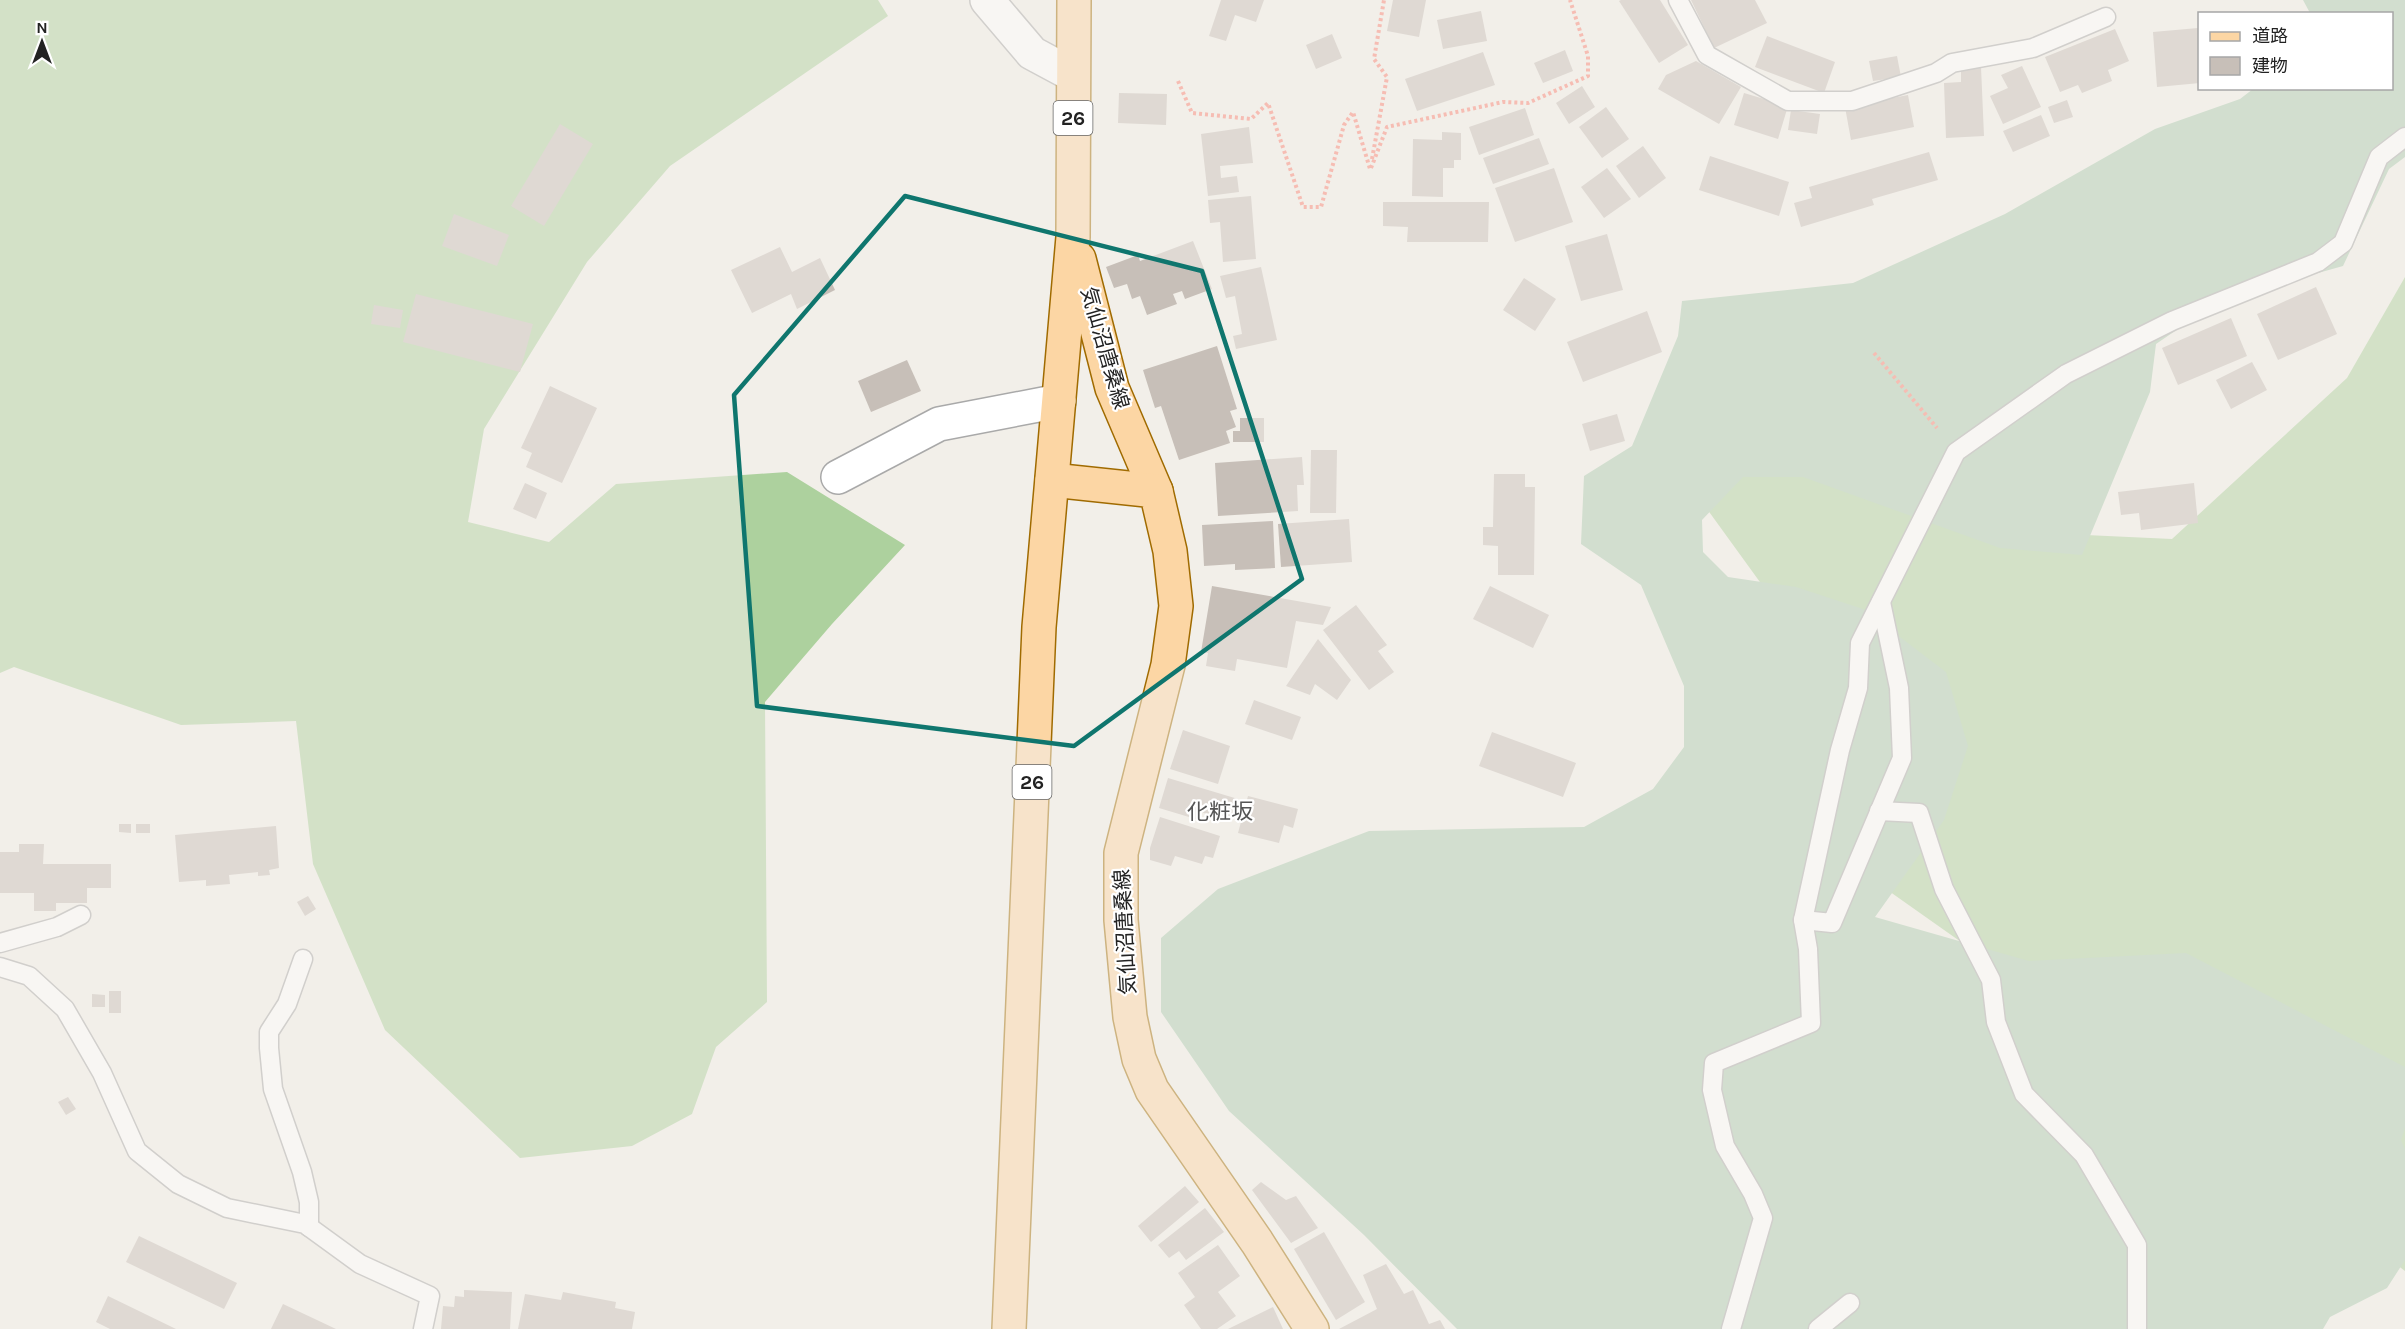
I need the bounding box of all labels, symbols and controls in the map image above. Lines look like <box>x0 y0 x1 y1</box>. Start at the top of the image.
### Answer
north arrow <box>12 12 72 72</box>
legend <box>2198 12 2393 90</box>
text: N <box>36 18 48 37</box>
text: 道路 <box>2252 25 2288 47</box>
text: 建物 <box>2252 55 2288 77</box>
road number: 26 <box>1054 101 1092 135</box>
street label: 気仙沼唐桑線 <box>1076 284 1134 412</box>
road number: 26 <box>1012 765 1052 799</box>
district label: 化粧坂 <box>1187 799 1253 825</box>
street label: 気仙沼唐桑線 <box>1110 868 1140 996</box>

